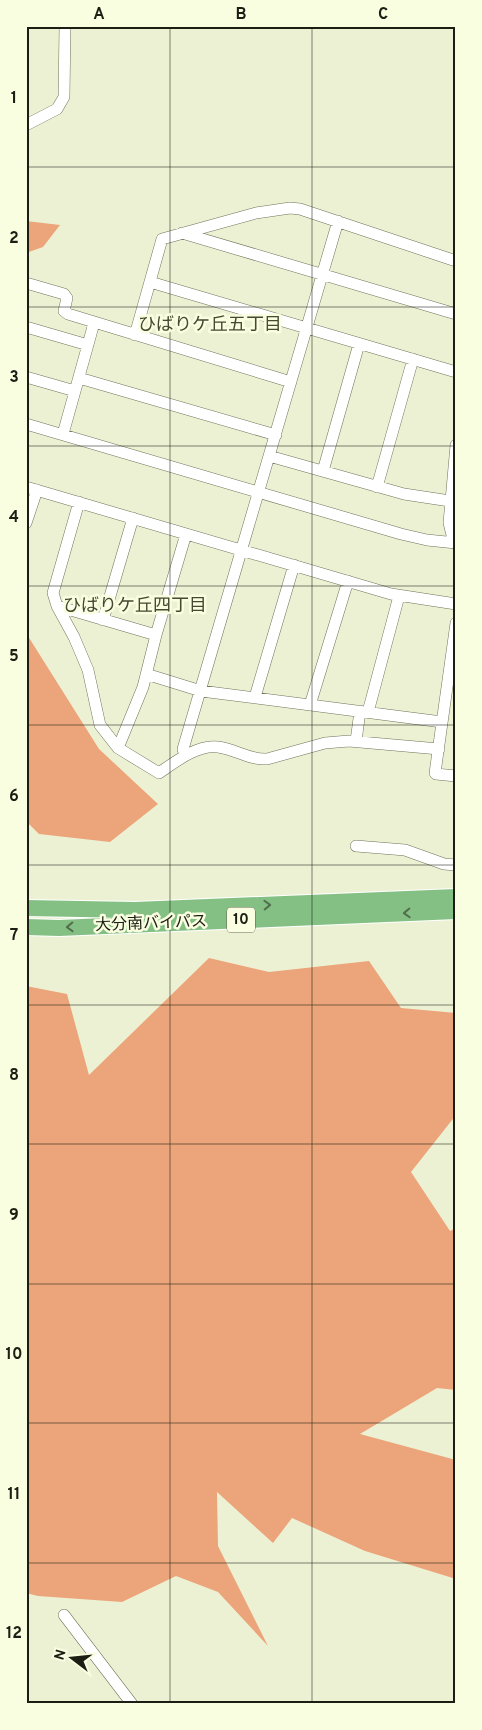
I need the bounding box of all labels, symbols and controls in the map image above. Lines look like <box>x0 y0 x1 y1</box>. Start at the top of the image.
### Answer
text: A <box>93 5 105 25</box>
text: B <box>235 5 247 25</box>
text: C <box>378 5 388 25</box>
text: 1 <box>11 89 17 109</box>
text: 2 <box>9 229 19 249</box>
district label: ひばりケ丘五丁目 <box>138 314 282 337</box>
text: 3 <box>9 368 19 388</box>
text: 4 <box>9 508 19 528</box>
district label: ひばりケ丘四丁目 <box>63 595 207 618</box>
text: 5 <box>9 647 19 667</box>
text: 6 <box>9 787 19 807</box>
one-way arrow <box>264 899 272 910</box>
road number: 10 <box>227 908 255 932</box>
one-way arrow <box>403 908 411 919</box>
street label: 大分南バイパス <box>95 912 207 936</box>
one-way arrow <box>66 922 74 932</box>
text: 7 <box>10 926 18 946</box>
text: 8 <box>9 1066 19 1086</box>
text: 9 <box>9 1206 19 1226</box>
text: 10 <box>6 1345 22 1365</box>
text: 11 <box>8 1485 20 1505</box>
text: 12 <box>6 1624 22 1644</box>
north arrow <box>48 1632 98 1682</box>
text: N <box>51 1648 71 1662</box>

